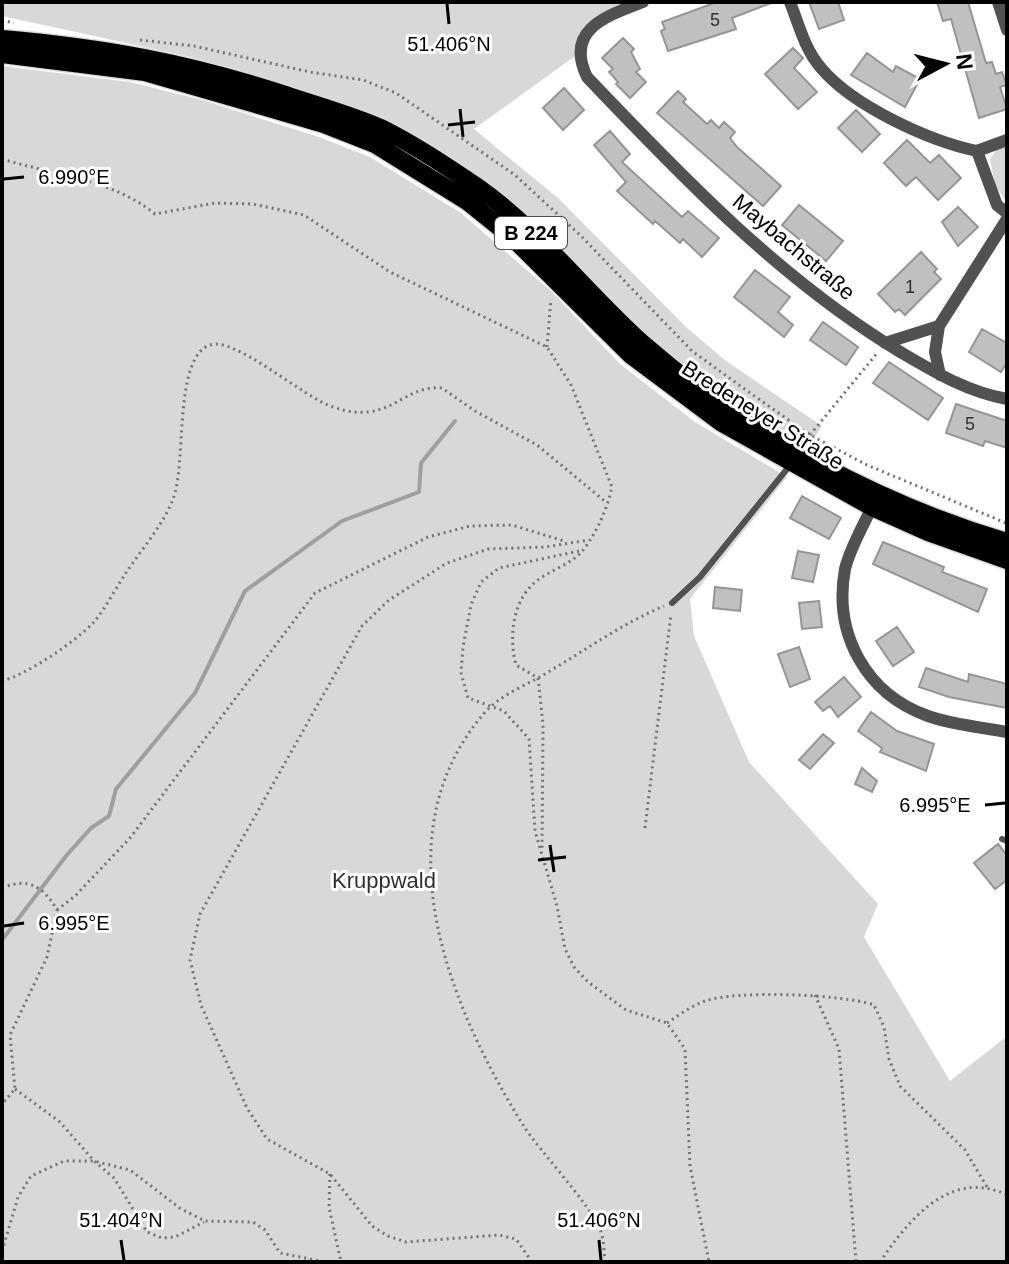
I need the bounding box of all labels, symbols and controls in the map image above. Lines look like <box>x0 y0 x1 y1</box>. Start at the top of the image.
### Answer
house number: 5 <box>710 10 720 30</box>
north arrow <box>905 24 985 104</box>
text: 51.406°N <box>407 33 491 55</box>
text: N <box>951 52 978 71</box>
text: 6.990°E <box>38 166 110 188</box>
street label: Maybachstraße <box>728 189 860 305</box>
road number: B 224 <box>495 217 567 249</box>
house number: 1 <box>905 277 915 297</box>
street label: Bredeneyer Straße <box>678 355 848 475</box>
house number: 5 <box>965 414 975 434</box>
text: 6.995°E <box>899 794 971 816</box>
park label: Kruppwald <box>332 868 436 893</box>
text: 6.995°E <box>38 912 110 934</box>
text: 51.404°N <box>79 1209 163 1231</box>
text: 51.406°N <box>557 1209 641 1231</box>

